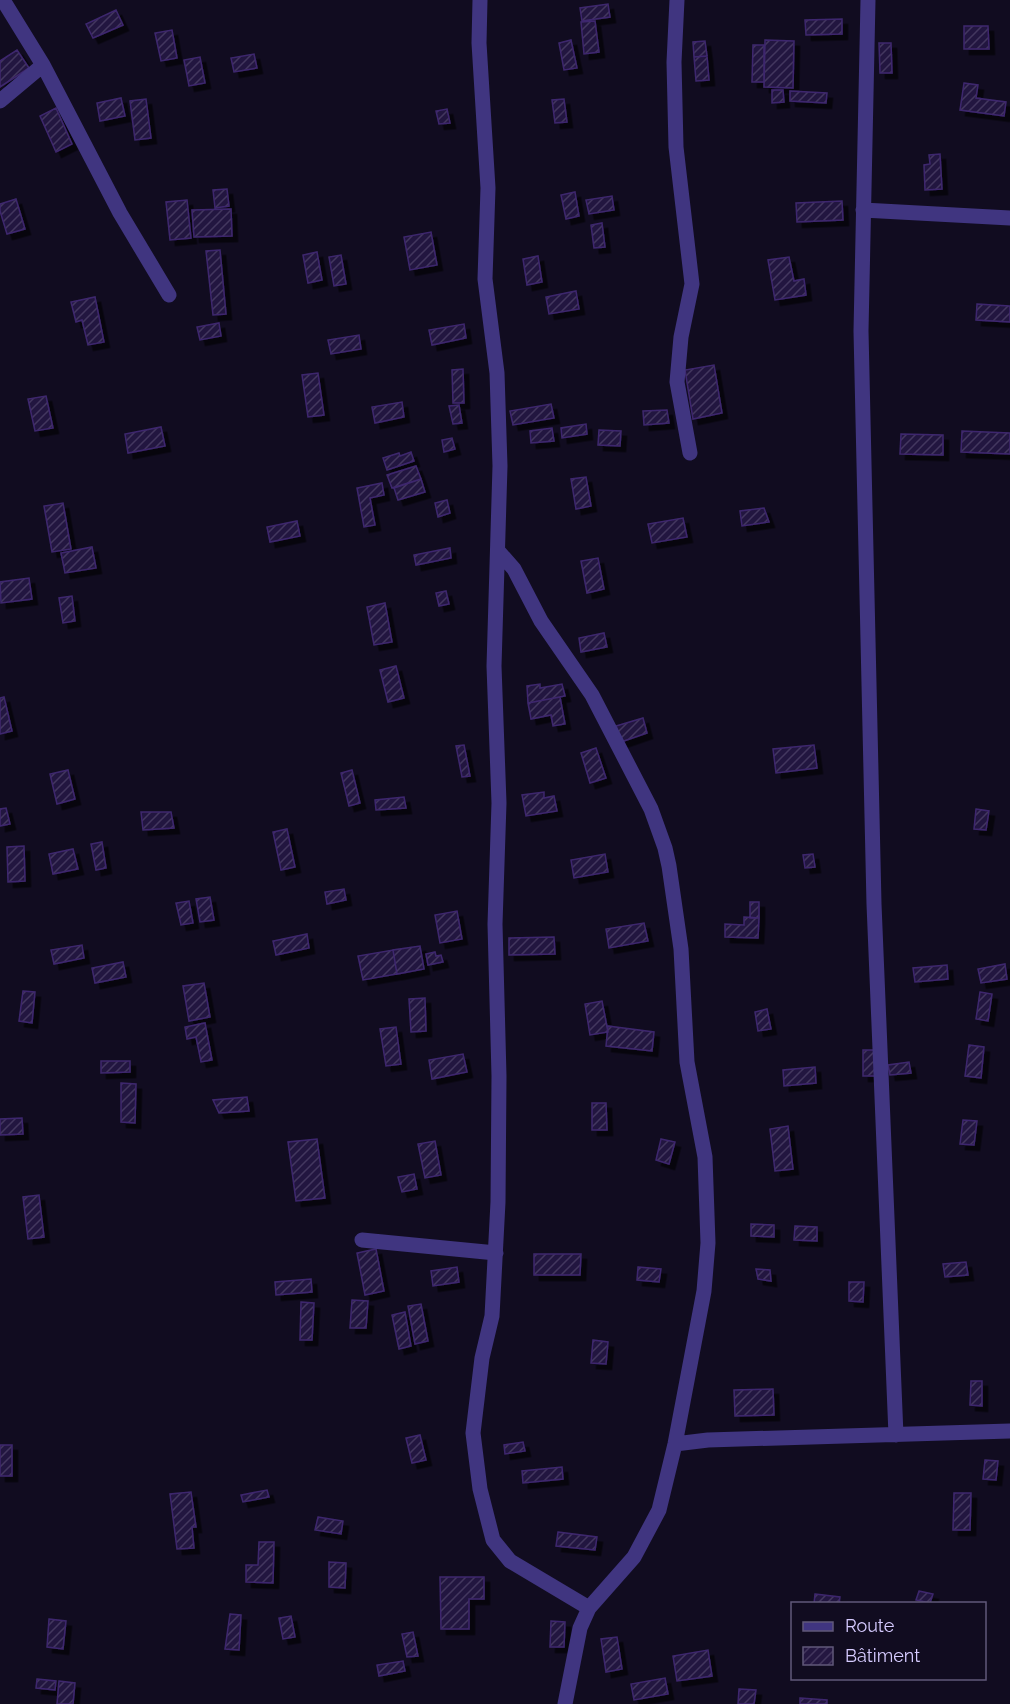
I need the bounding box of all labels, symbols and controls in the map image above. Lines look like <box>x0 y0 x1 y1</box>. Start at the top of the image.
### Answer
legend <box>791 1602 986 1680</box>
text: Route <box>845 1615 895 1636</box>
text: Bâtiment <box>845 1645 920 1666</box>

